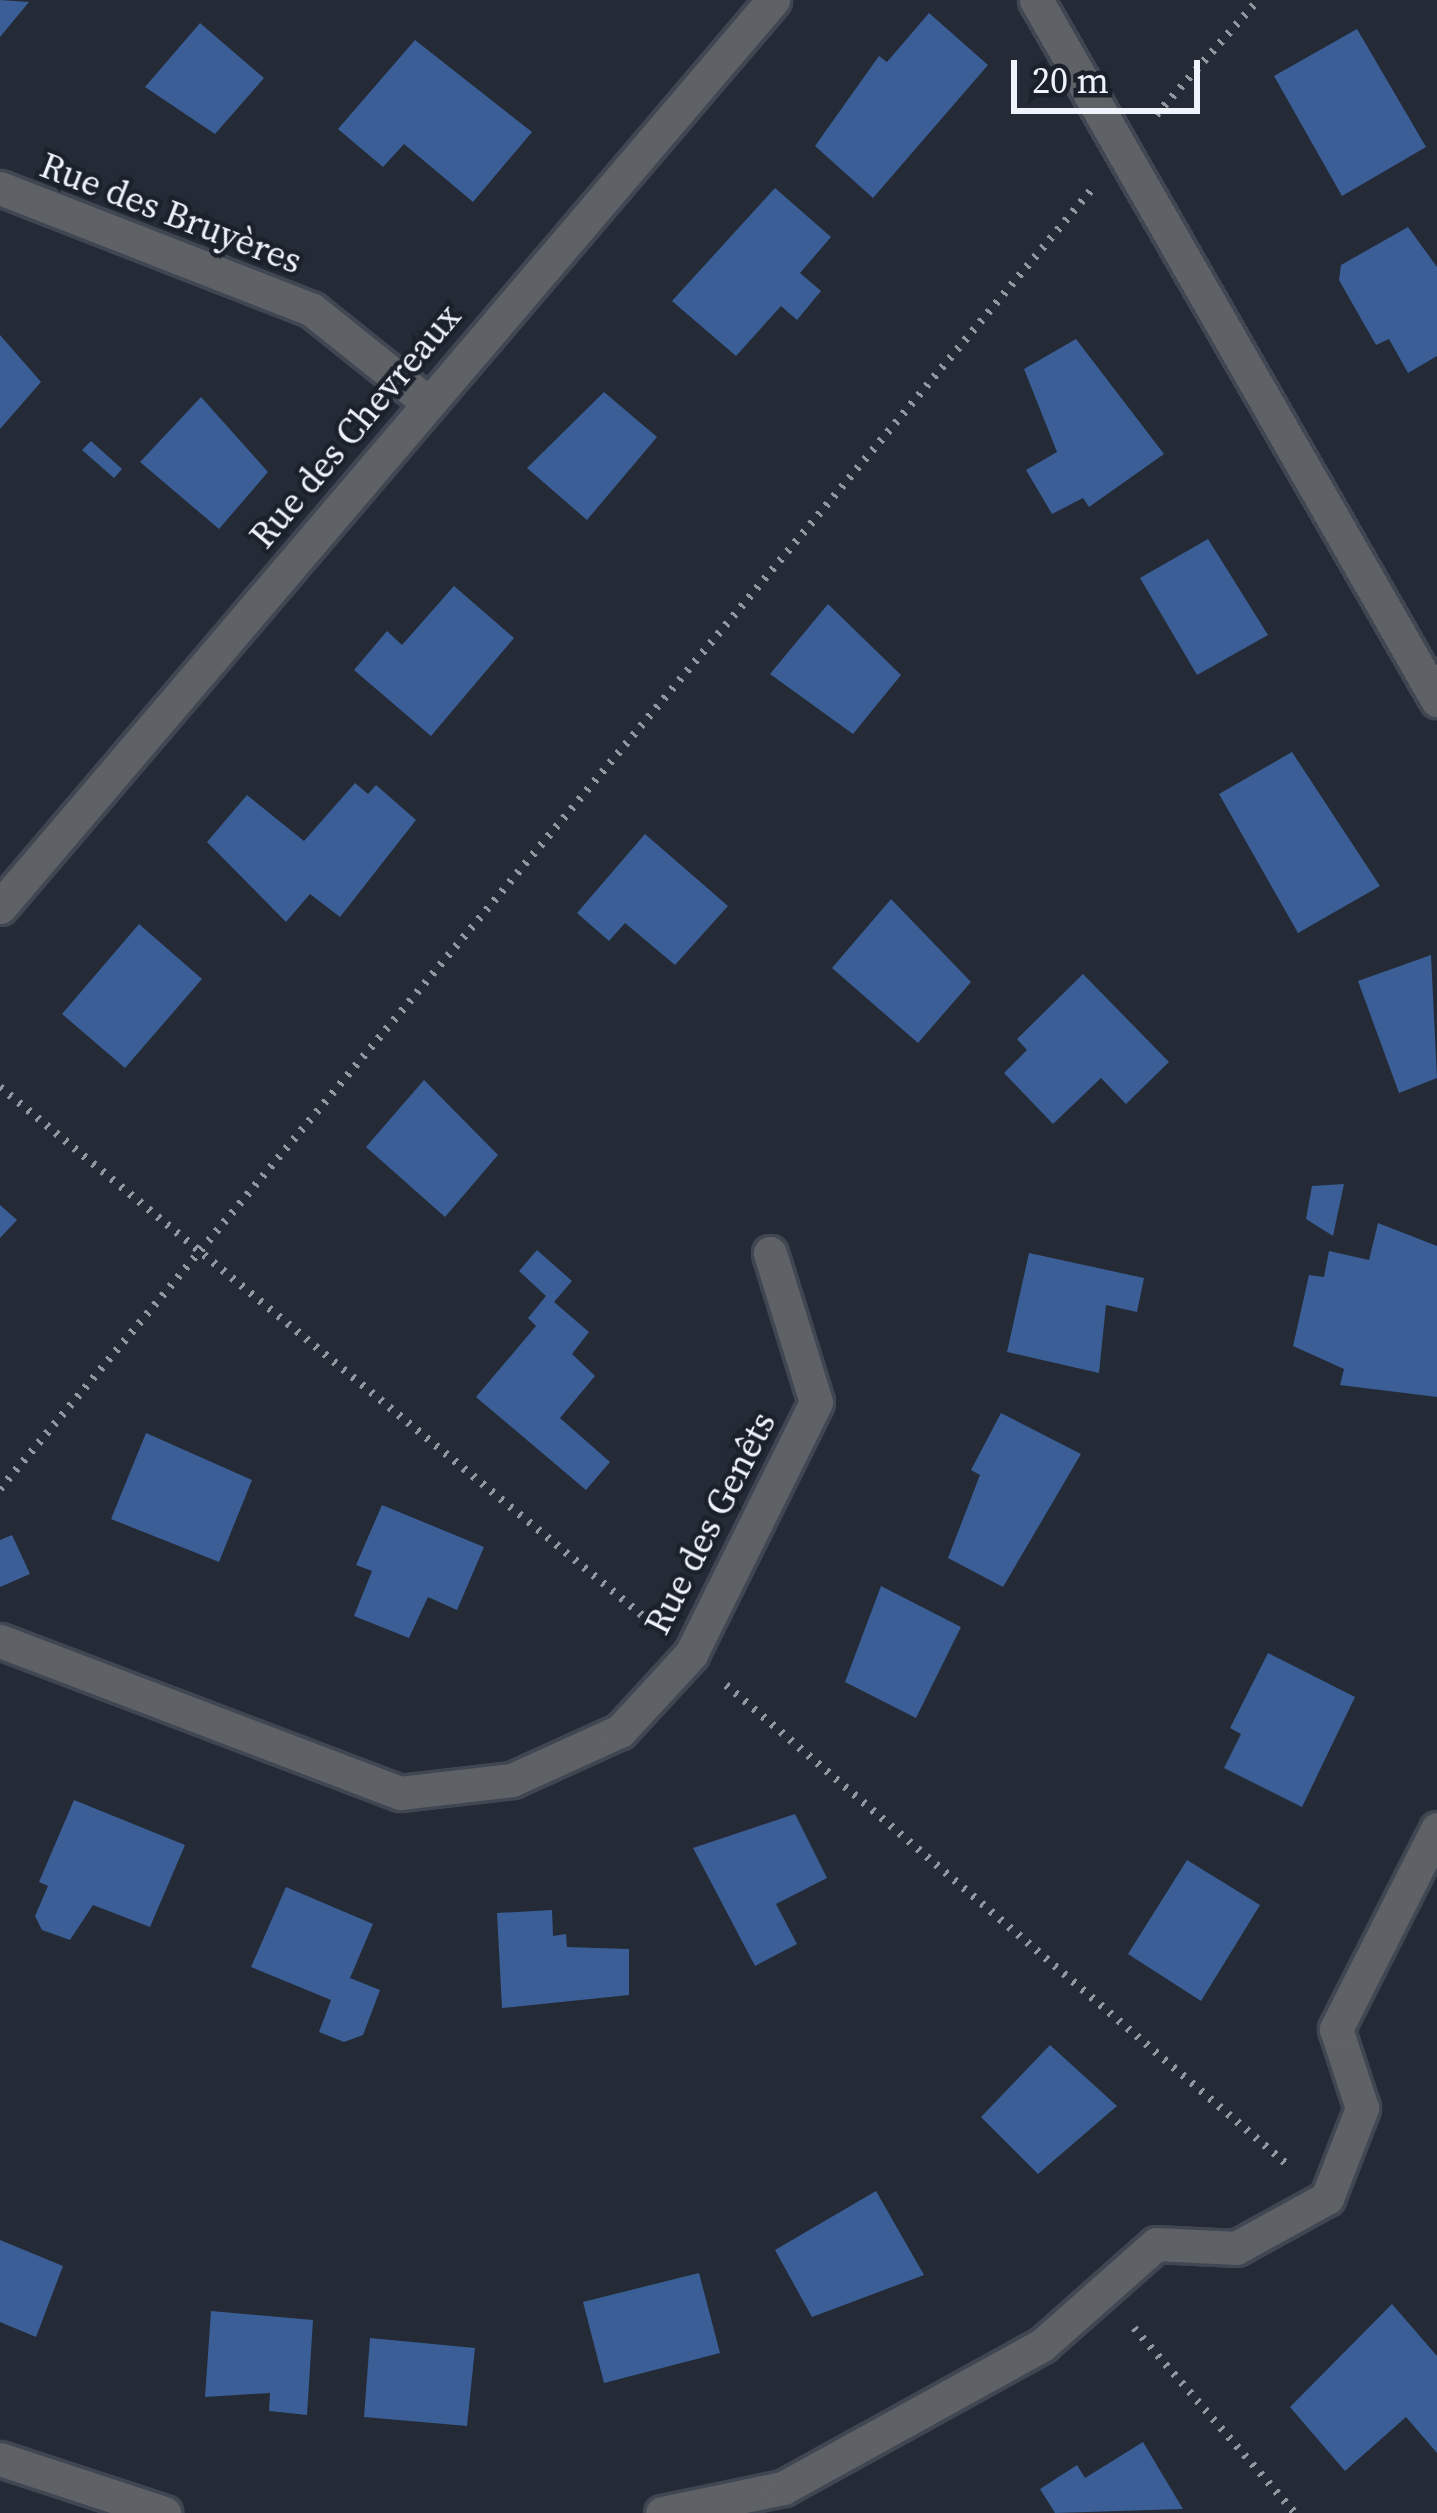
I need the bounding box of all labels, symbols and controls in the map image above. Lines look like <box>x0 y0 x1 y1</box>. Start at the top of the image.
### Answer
scale bar <box>1017 36 1206 110</box>
text: 20 m <box>1032 56 1109 105</box>
street label: Rue des Bruyères <box>34 143 308 283</box>
street label: Rue des Chevreaux <box>240 295 470 557</box>
street label: Rue des Genêts <box>635 1405 785 1641</box>

